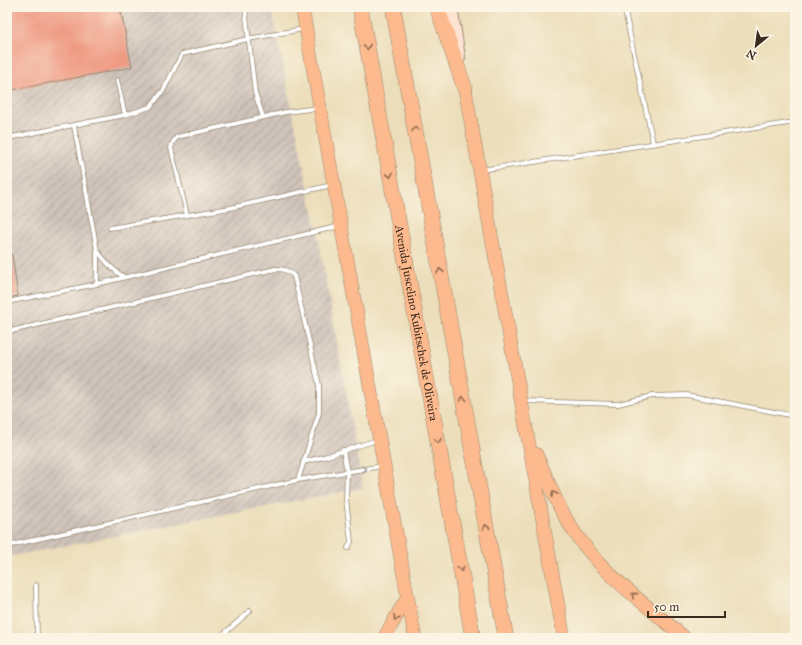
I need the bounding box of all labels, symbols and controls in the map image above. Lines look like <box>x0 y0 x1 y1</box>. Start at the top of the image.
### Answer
north arrow <box>736 26 776 66</box>
one-way arrow <box>362 44 371 50</box>
text: N <box>744 46 759 62</box>
one-way arrow <box>411 126 420 132</box>
one-way arrow <box>385 172 394 178</box>
street label: Avenida Juscelino Kubitschek de Oliveira <box>392 223 441 423</box>
one-way arrow <box>436 268 445 274</box>
one-way arrow <box>459 396 468 402</box>
one-way arrow <box>433 438 441 444</box>
one-way arrow <box>361 465 367 474</box>
one-way arrow <box>551 490 559 498</box>
one-way arrow <box>482 524 491 530</box>
one-way arrow <box>456 566 464 572</box>
one-way arrow <box>631 592 638 599</box>
scale bar <box>648 593 725 619</box>
text: 50 m <box>654 600 679 614</box>
one-way arrow <box>394 614 401 621</box>

